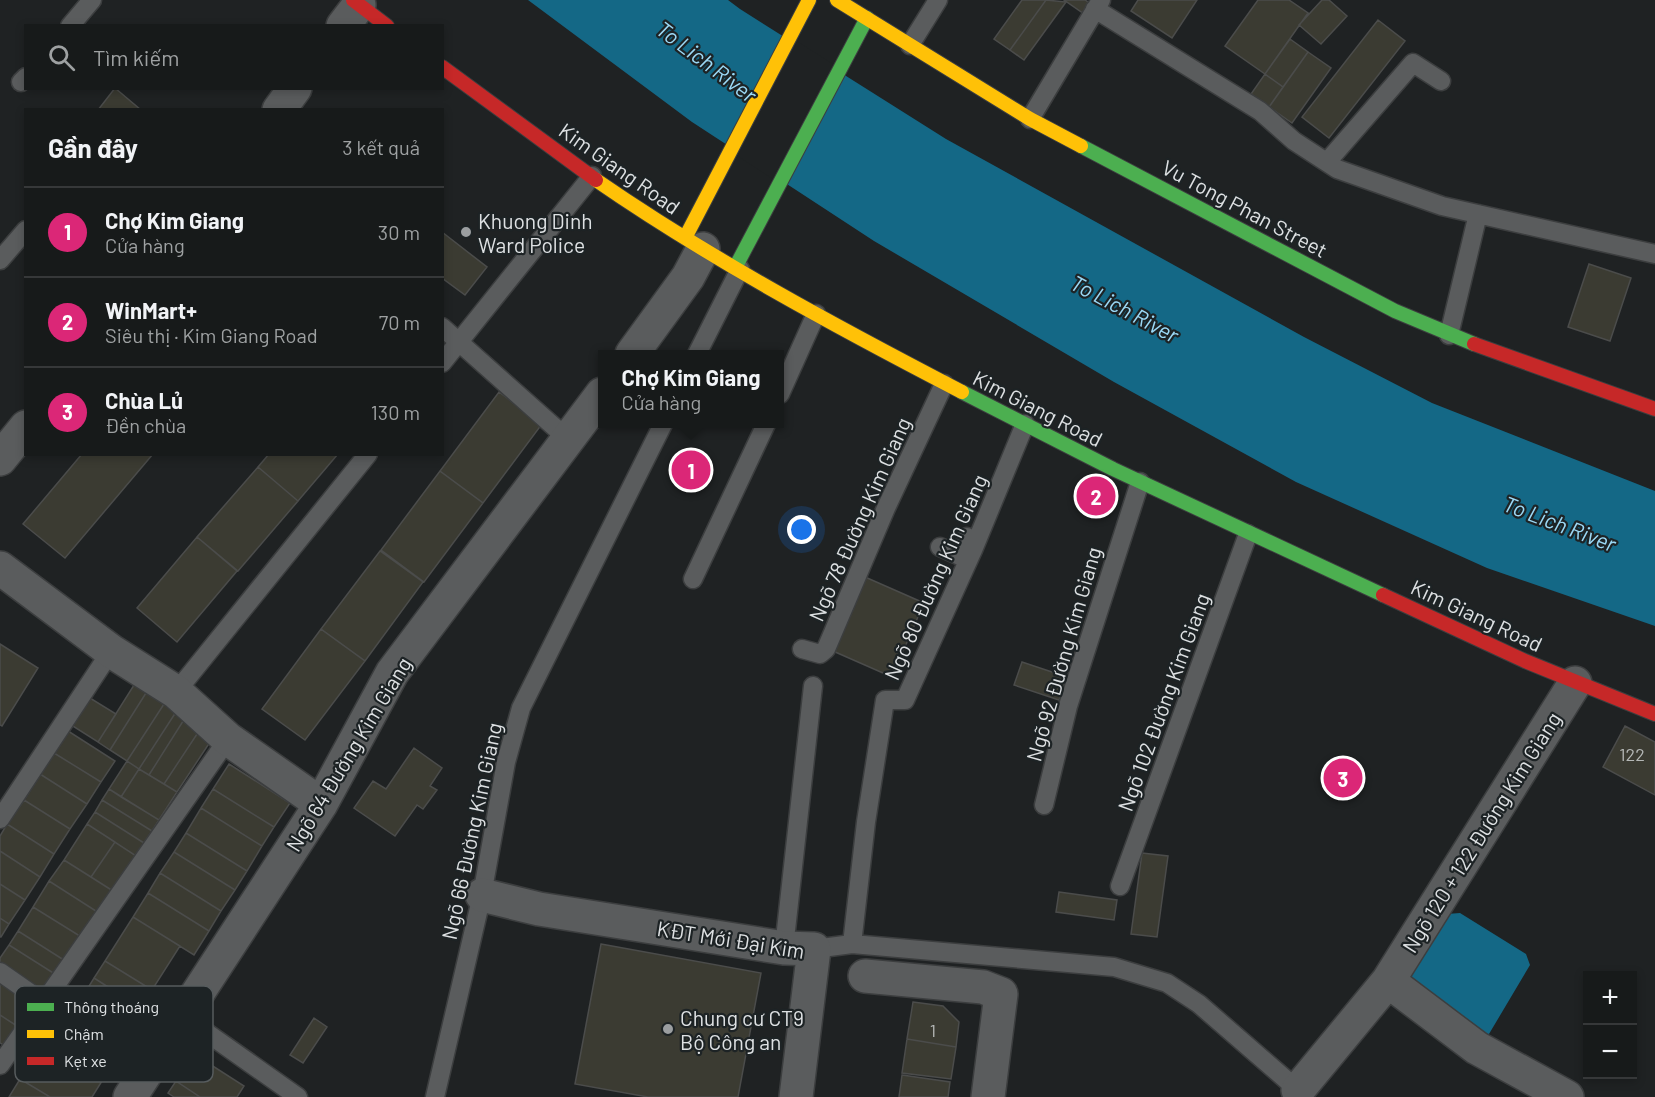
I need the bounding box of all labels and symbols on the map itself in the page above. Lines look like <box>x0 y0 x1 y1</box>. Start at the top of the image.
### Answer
water label: To Lich River <box>652 15 763 108</box>
street label: Kim Giang Road <box>555 117 685 219</box>
street label: Vu Tong Phan Street <box>1158 154 1332 262</box>
place label: Khuong Dinh Ward Police <box>478 208 593 257</box>
marker: Khuong Dinh Ward Police <box>459 225 473 239</box>
water label: To Lich River <box>1067 269 1184 348</box>
street label: Kim Giang Road <box>969 365 1107 451</box>
street label: Ngõ 78 Đường Kim Giang <box>803 413 915 625</box>
pin: 1 <box>672 448 710 492</box>
street label: Ngõ 80 Đường Kim Giang <box>878 470 992 684</box>
pin: 2 <box>1076 474 1116 518</box>
water label: To Lich River <box>1500 490 1621 557</box>
your location <box>787 515 816 544</box>
street label: Ngõ 92 Đường Kim Giang <box>1020 544 1106 764</box>
street label: Kim Giang Road <box>1407 574 1547 656</box>
street label: Ngõ 102 Đường Kim Giang <box>1112 590 1214 814</box>
street label: Ngõ 64 Đường Kim Giang <box>280 652 416 856</box>
street label: Ngõ 120 + 122 Đường Kim Giang <box>1396 707 1566 957</box>
street label: Ngõ 66 Đường Kim Giang <box>436 720 506 942</box>
house number: 122 <box>1619 743 1645 765</box>
pin: 3 <box>1324 756 1362 800</box>
street label: KĐT Mới Đại Kim <box>655 915 807 963</box>
legend <box>15 986 213 1082</box>
text: Thông thoáng <box>64 997 159 1016</box>
place label: Chung cư CT9 Bộ Công an <box>680 1005 804 1054</box>
house number: 1 <box>930 1019 936 1041</box>
marker: Chung cư CT9 Bộ Công an <box>661 1022 675 1036</box>
text: Chậm <box>64 1024 104 1043</box>
text: Kẹt xe <box>64 1051 107 1070</box>

